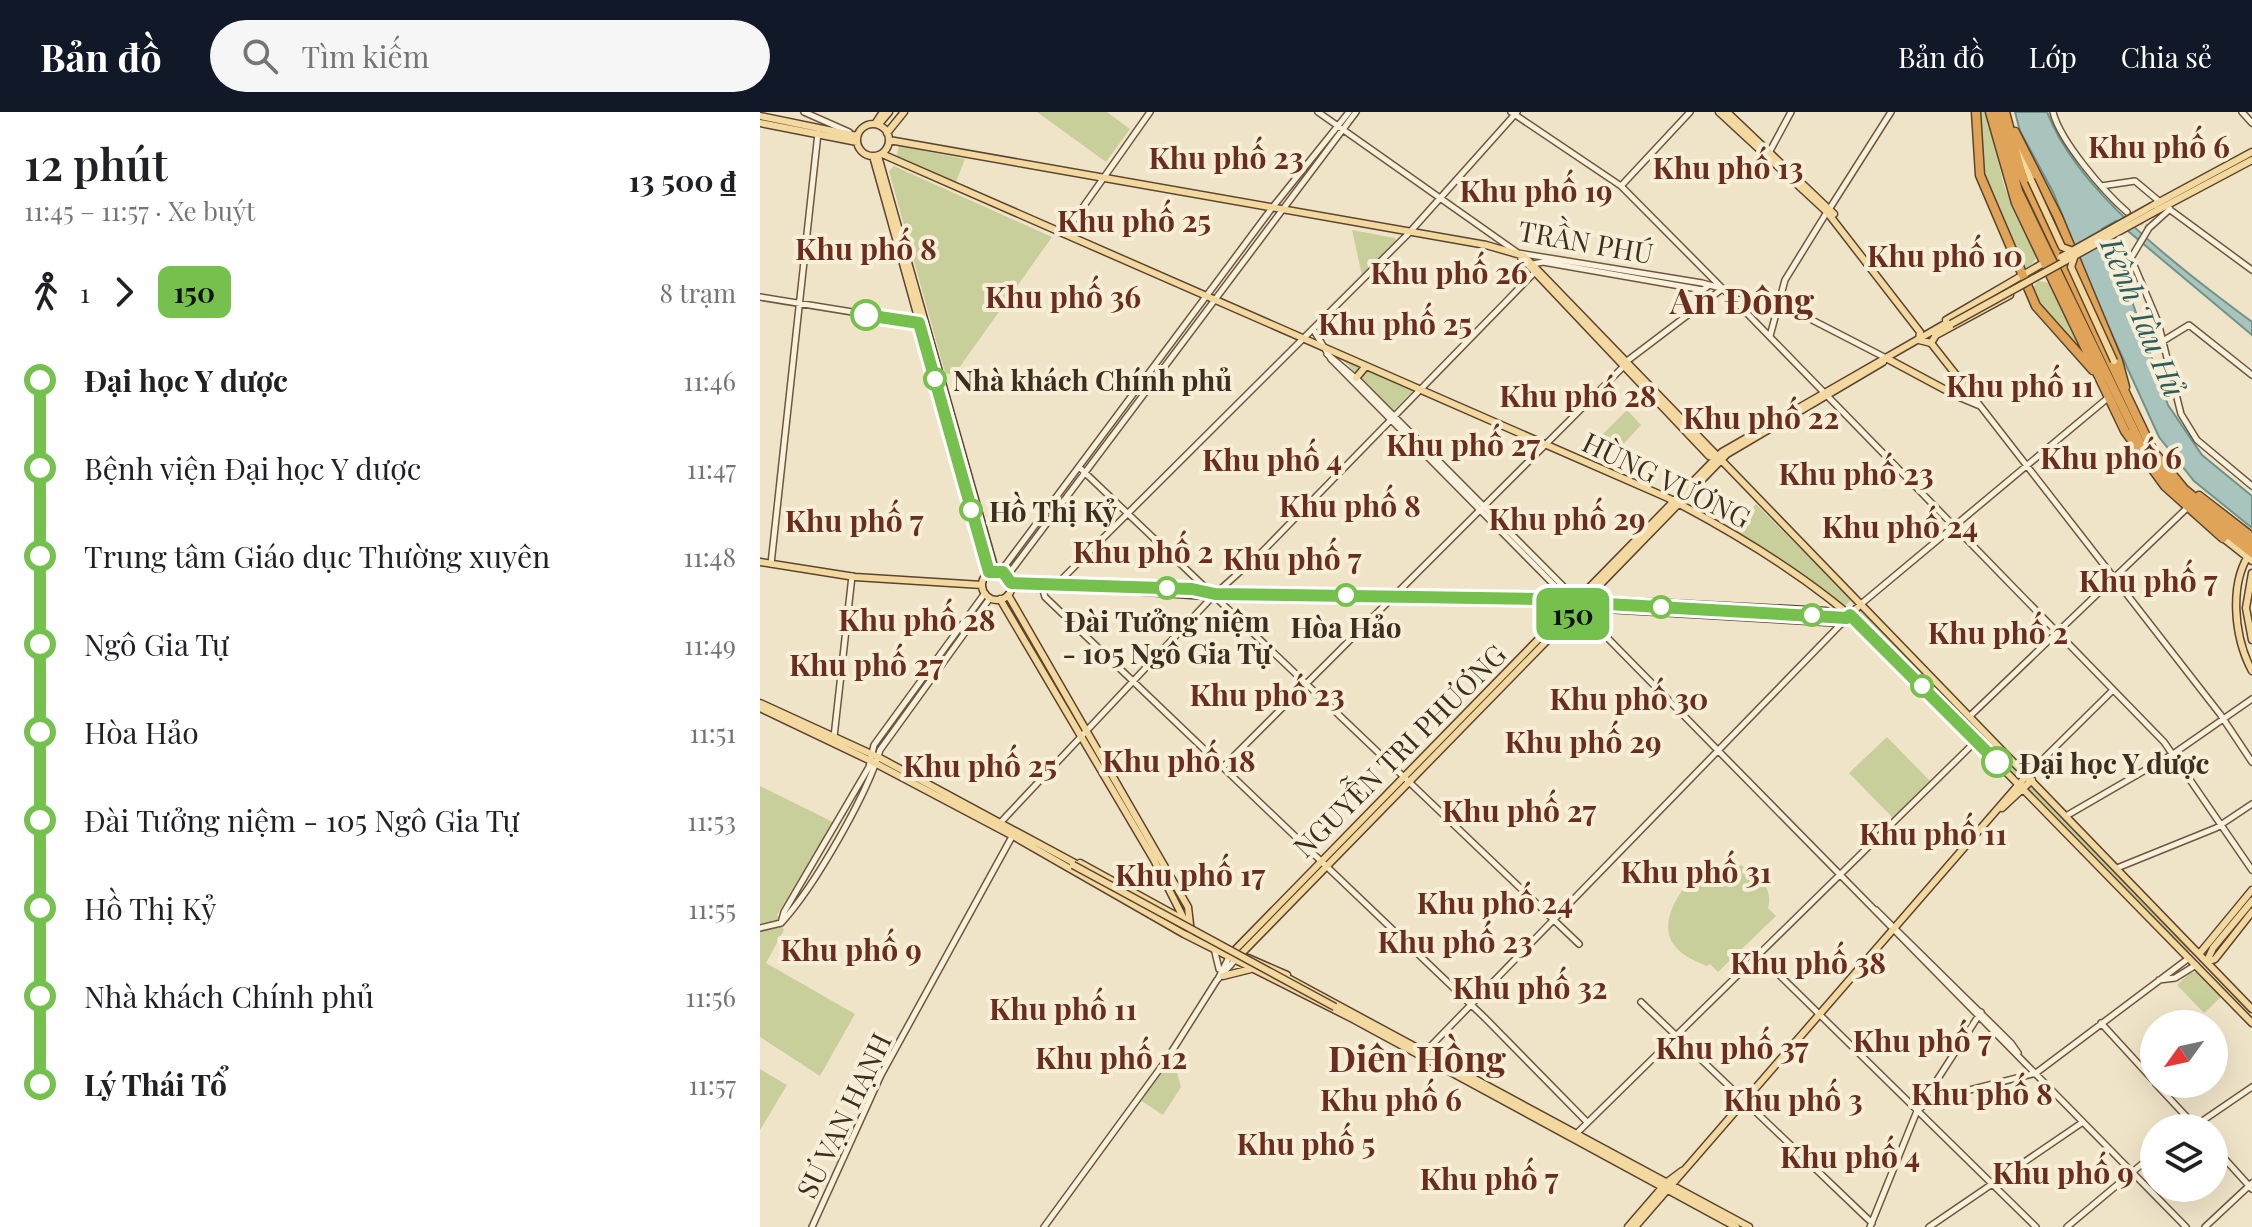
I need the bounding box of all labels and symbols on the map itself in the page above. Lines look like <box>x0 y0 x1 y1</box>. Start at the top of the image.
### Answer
district label: Khu phố 6 <box>2088 125 2230 166</box>
district label: Khu phố 23 <box>1148 136 1304 177</box>
district label: Khu phố 13 <box>1653 146 1803 187</box>
district label: Khu phố 19 <box>1459 169 1613 210</box>
district label: Khu phố 25 <box>1057 199 1211 240</box>
street label: TRẦN PHÚ <box>1516 208 1657 271</box>
district label: Khu phố 8 <box>795 227 937 268</box>
water label: Kênh Tàu Hủ <box>2092 230 2196 403</box>
district label: Khu phố 10 <box>1867 234 2023 275</box>
district label: Khu phố 26 <box>1370 251 1528 292</box>
district label: Khu phố 36 <box>985 275 1141 316</box>
district label: An Đông <box>1669 275 1814 323</box>
unlabelled marker <box>851 300 881 330</box>
district label: Khu phố 25 <box>1318 302 1472 343</box>
place label: Nhà khách Chính phủ <box>953 361 1232 398</box>
district label: Khu phố 11 <box>1946 364 2094 405</box>
marker: Nhà khách Chính phủ <box>924 368 946 390</box>
district label: Khu phố 28 <box>1499 374 1657 415</box>
district label: Khu phố 22 <box>1683 396 1839 437</box>
street label: HÙNG VƯƠNG <box>1577 422 1757 536</box>
district label: Khu phố 27 <box>1386 423 1540 464</box>
district label: Khu phố 6 <box>2040 436 2182 477</box>
district label: Khu phố 4 <box>1202 438 1342 479</box>
district label: Khu phố 23 <box>1778 452 1934 493</box>
district label: Khu phố 8 <box>1279 484 1421 525</box>
place label: Hồ Thị Kỷ <box>989 491 1117 529</box>
district label: Khu phố 29 <box>1488 497 1646 538</box>
district label: Khu phố 7 <box>785 499 924 540</box>
marker: Hồ Thị Kỷ <box>960 499 982 521</box>
district label: Khu phố 24 <box>1822 505 1978 546</box>
district label: Khu phố 2 <box>1073 530 1213 571</box>
district label: Khu phố 7 <box>1223 537 1362 578</box>
district label: Khu phố 7 <box>2079 559 2218 600</box>
marker: Đài Tưởng niệm - 105 Ngô Gia Tự <box>1156 577 1178 599</box>
marker: Hòa Hảo <box>1335 584 1357 606</box>
line badge: 150 <box>1527 588 1619 640</box>
unlabelled marker <box>1650 596 1672 618</box>
district label: Khu phố 28 <box>838 598 996 639</box>
place label: Đài Tưởng niệm - 105 Ngô Gia Tự <box>1063 602 1272 671</box>
unlabelled marker <box>1801 604 1823 626</box>
place label: Hòa Hảo <box>1290 608 1402 645</box>
district label: Khu phố 2 <box>1928 611 2068 652</box>
street label: NGUYỄN TRI PHƯƠNG <box>1283 634 1513 864</box>
district label: Khu phố 27 <box>789 643 943 684</box>
district label: Khu phố 23 <box>1189 673 1345 714</box>
unlabelled marker <box>1911 675 1933 697</box>
district label: Khu phố 30 <box>1550 677 1708 718</box>
district label: Khu phố 29 <box>1504 720 1662 761</box>
district label: Khu phố 18 <box>1102 739 1256 780</box>
district label: Khu phố 25 <box>903 744 1057 785</box>
place label: Đại học Y dược <box>2019 744 2209 781</box>
marker: Đại học Y dược <box>1982 747 2012 777</box>
district label: Khu phố 27 <box>1442 789 1596 830</box>
district label: Khu phố 11 <box>1859 812 2007 853</box>
district label: Khu phố 31 <box>1621 850 1771 891</box>
district label: Khu phố 17 <box>1115 853 1265 894</box>
district label: Khu phố 24 <box>1417 881 1573 922</box>
district label: Khu phố 23 <box>1377 920 1533 961</box>
district label: Khu phố 9 <box>780 928 922 969</box>
district label: Khu phố 38 <box>1730 941 1886 982</box>
district label: Khu phố 32 <box>1452 966 1608 1007</box>
district label: Khu phố 11 <box>989 987 1137 1028</box>
north arrow <box>2140 1010 2228 1098</box>
district label: Khu phố 7 <box>1853 1019 1992 1060</box>
street label: SƯ VẠN HẠNH <box>787 1026 899 1204</box>
district label: Khu phố 37 <box>1655 1026 1809 1067</box>
district label: Diên Hồng <box>1328 1033 1506 1081</box>
district label: Khu phố 12 <box>1035 1036 1187 1077</box>
district label: Khu phố 8 <box>1911 1072 2053 1113</box>
district label: Khu phố 6 <box>1320 1078 1462 1119</box>
district label: Khu phố 3 <box>1723 1078 1863 1119</box>
district label: Khu phố 5 <box>1237 1122 1375 1163</box>
district label: Khu phố 4 <box>1780 1135 1920 1176</box>
district label: Khu phố 9 <box>1992 1151 2134 1192</box>
district label: Khu phố 7 <box>1420 1157 1559 1198</box>

